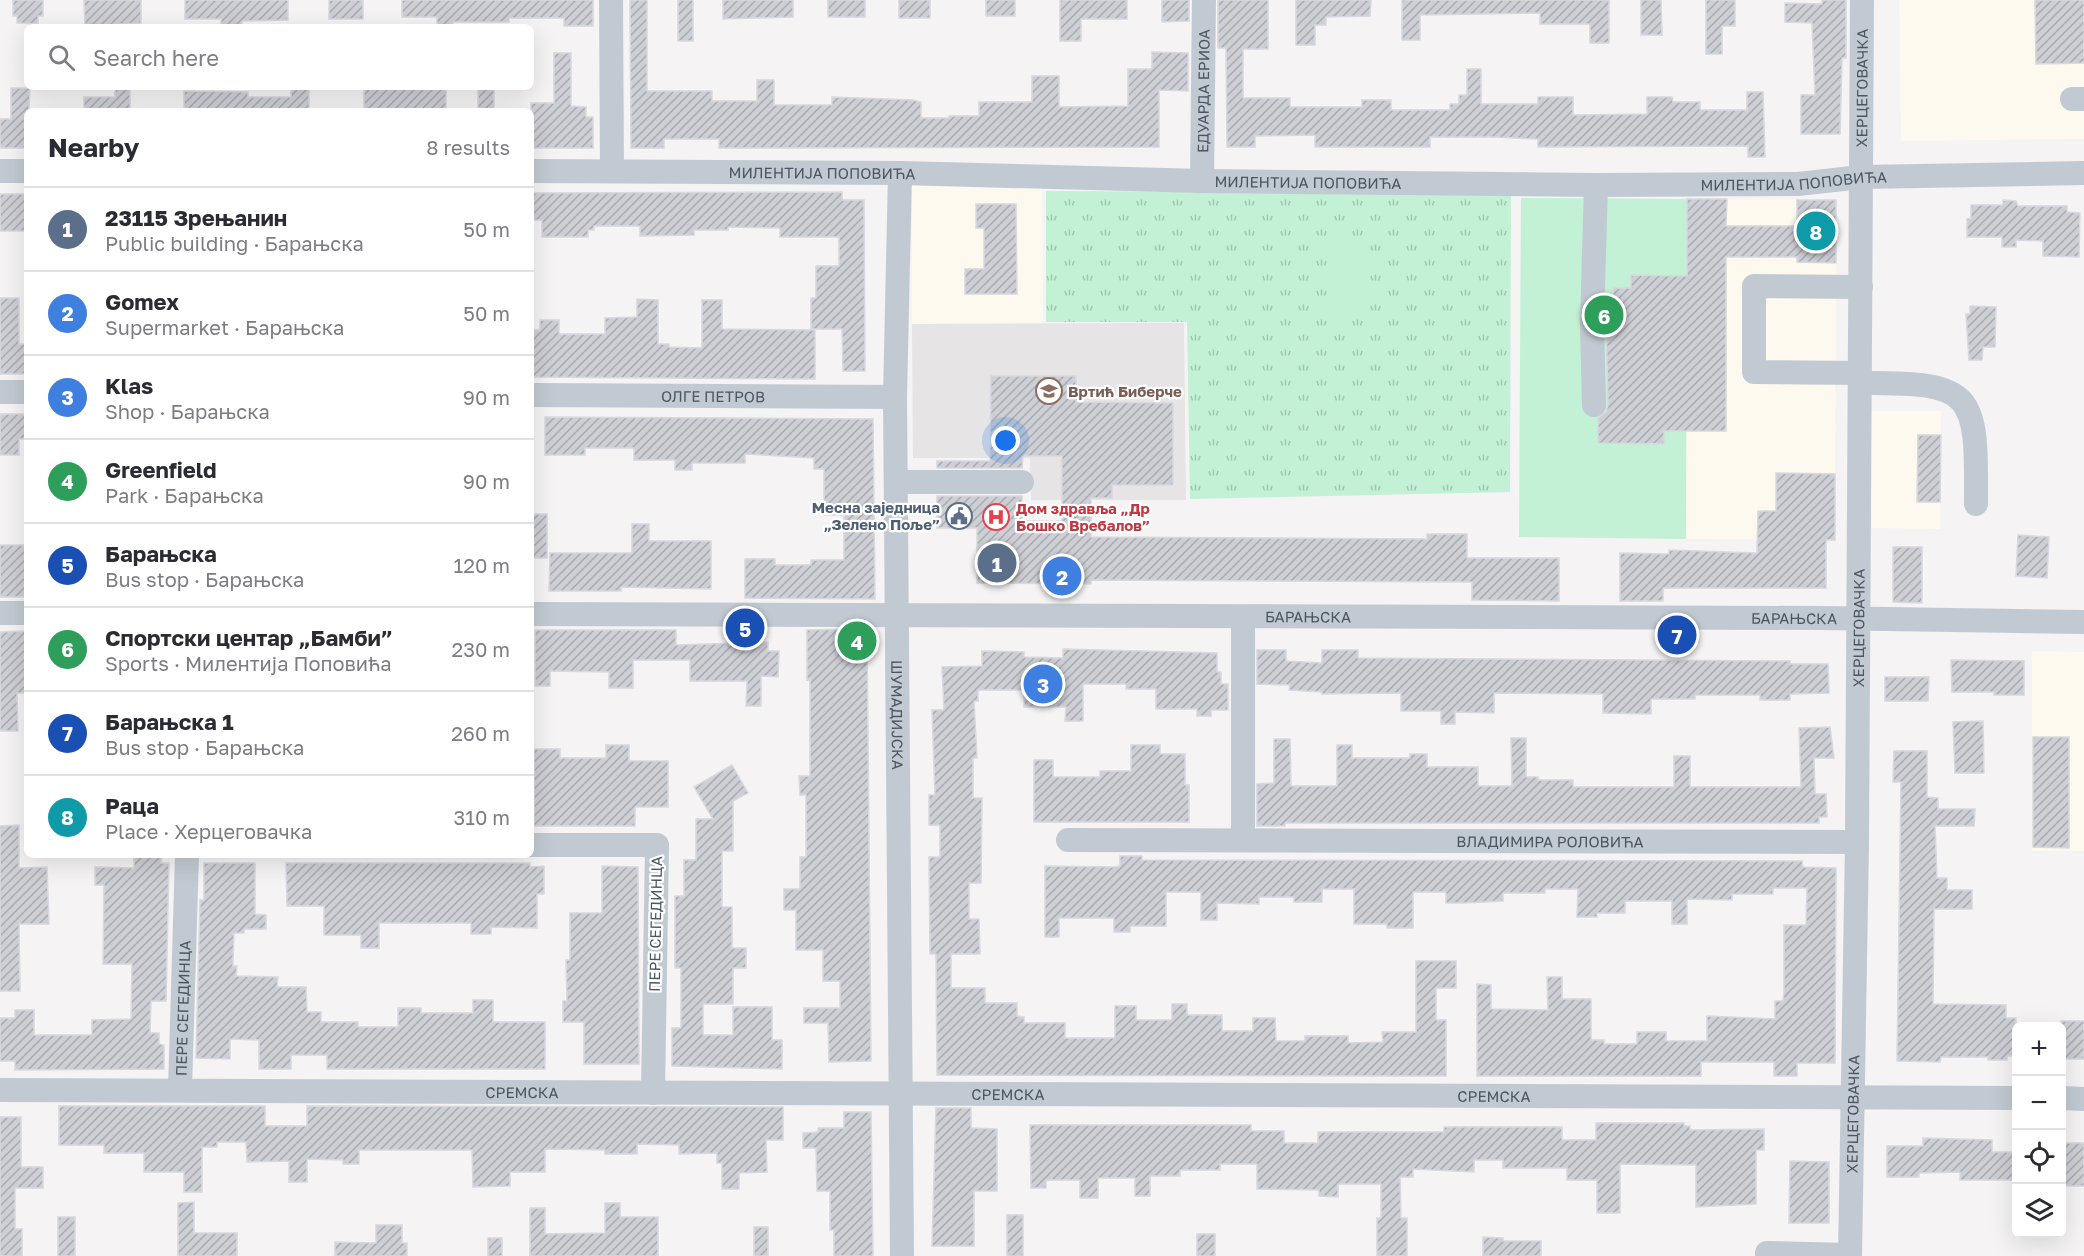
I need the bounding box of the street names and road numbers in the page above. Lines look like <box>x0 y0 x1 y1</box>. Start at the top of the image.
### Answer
street label: ЕДУАРДА ЕРИОА <box>1193 29 1213 153</box>
street label: ХЕРЦЕГОВАЧКА <box>1852 29 1871 147</box>
street label: МИЛЕНТИЈА ПОПОВИЋА <box>729 163 916 182</box>
street label: МИЛЕНТИЈА ПОПОВИЋА <box>1700 168 1887 193</box>
street label: МИЛЕНТИЈА ПОПОВИЋА <box>1214 172 1401 192</box>
street label: ОЛГЕ ПЕТРОВ <box>661 387 765 405</box>
street label: ХЕРЦЕГОВАЧКА <box>1849 569 1868 687</box>
street label: БАРАЊСКА <box>1265 607 1351 626</box>
street label: БАРАЊСКА <box>1751 609 1837 627</box>
street label: ШУМАДИЈСКА <box>888 660 907 770</box>
street label: ВЛАДИМИРА РОЛОВИЋА <box>1456 832 1644 850</box>
street label: ПЕРЕ СЕГЕДИНЦА <box>645 856 665 992</box>
street label: ПЕРЕ СЕГЕДИНЦА <box>171 940 193 1076</box>
street label: ХЕРЦЕГОВАЧКА <box>1842 1055 1862 1173</box>
street label: СРЕМСКА <box>485 1083 559 1101</box>
street label: СРЕМСКА <box>971 1085 1045 1103</box>
street label: СРЕМСКА <box>1457 1087 1531 1105</box>

